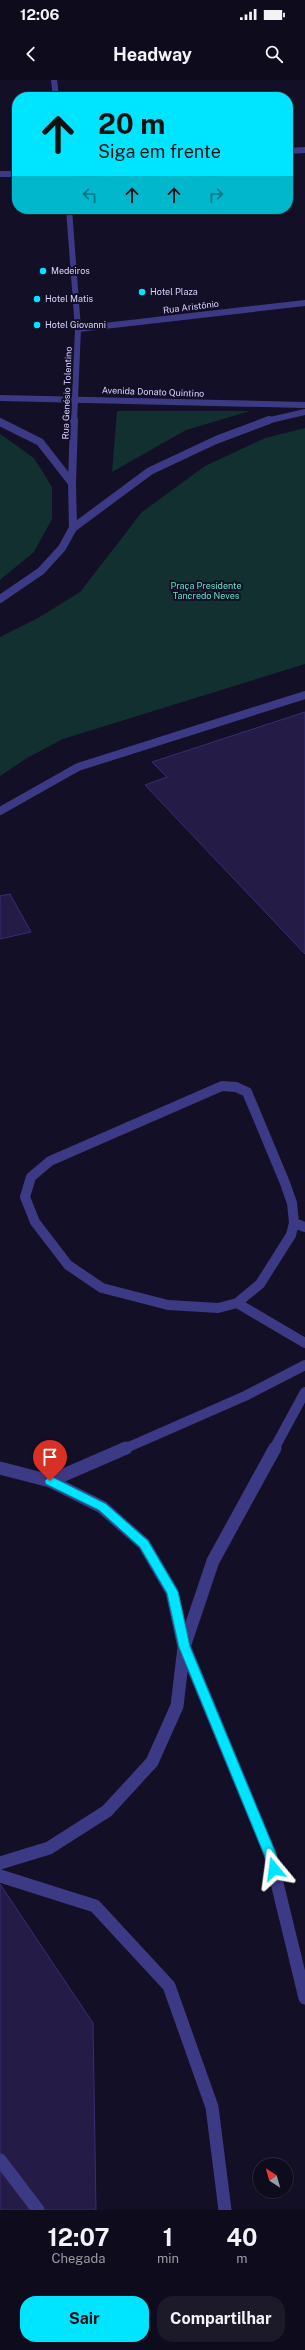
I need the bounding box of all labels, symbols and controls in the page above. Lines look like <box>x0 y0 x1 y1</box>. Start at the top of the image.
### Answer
text: 12:06 <box>20 6 60 23</box>
icon: back <box>20 43 42 65</box>
icon: search <box>263 43 285 65</box>
text: Headway <box>113 44 192 65</box>
text: 20 m <box>98 107 165 140</box>
icon: ahead <box>32 108 84 160</box>
text: Siga em frente <box>98 141 221 162</box>
icon: left <box>79 184 101 206</box>
icon: ahead <box>121 184 143 206</box>
icon: ahead <box>163 184 185 206</box>
icon: right <box>205 184 227 206</box>
place label: Medeiros <box>51 265 90 276</box>
marker: Medeiros <box>38 266 48 276</box>
place label: Hotel Plaza <box>150 286 198 297</box>
marker: Hotel Plaza <box>137 287 147 297</box>
place label: Hotel Matis <box>45 293 94 304</box>
marker: Hotel Matis <box>32 294 42 304</box>
street label: Rua Aristônio <box>162 298 219 315</box>
place label: Hotel Giovanni <box>45 319 106 330</box>
marker: Hotel Giovanni <box>32 320 42 330</box>
street label: Rua Genésio Tolentino <box>59 346 74 440</box>
street label: Avenida Donato Quintino <box>102 384 204 399</box>
park label: Praça Presidente Tancredo Neves <box>170 580 242 601</box>
pin <box>33 1440 67 1481</box>
icon: arrive <box>39 1446 61 1468</box>
position arrow <box>253 1848 295 1890</box>
north arrow <box>253 2158 293 2198</box>
map controls <box>253 2158 293 2198</box>
text: 12:07 <box>47 2223 109 2251</box>
text: 1 <box>163 2223 173 2251</box>
text: 40 <box>226 2223 258 2251</box>
text: Chegada <box>52 2251 105 2266</box>
text: min <box>157 2251 179 2266</box>
text: m <box>236 2251 248 2266</box>
button: Sair <box>20 2296 149 2342</box>
button: Compartilhar <box>157 2296 285 2342</box>

